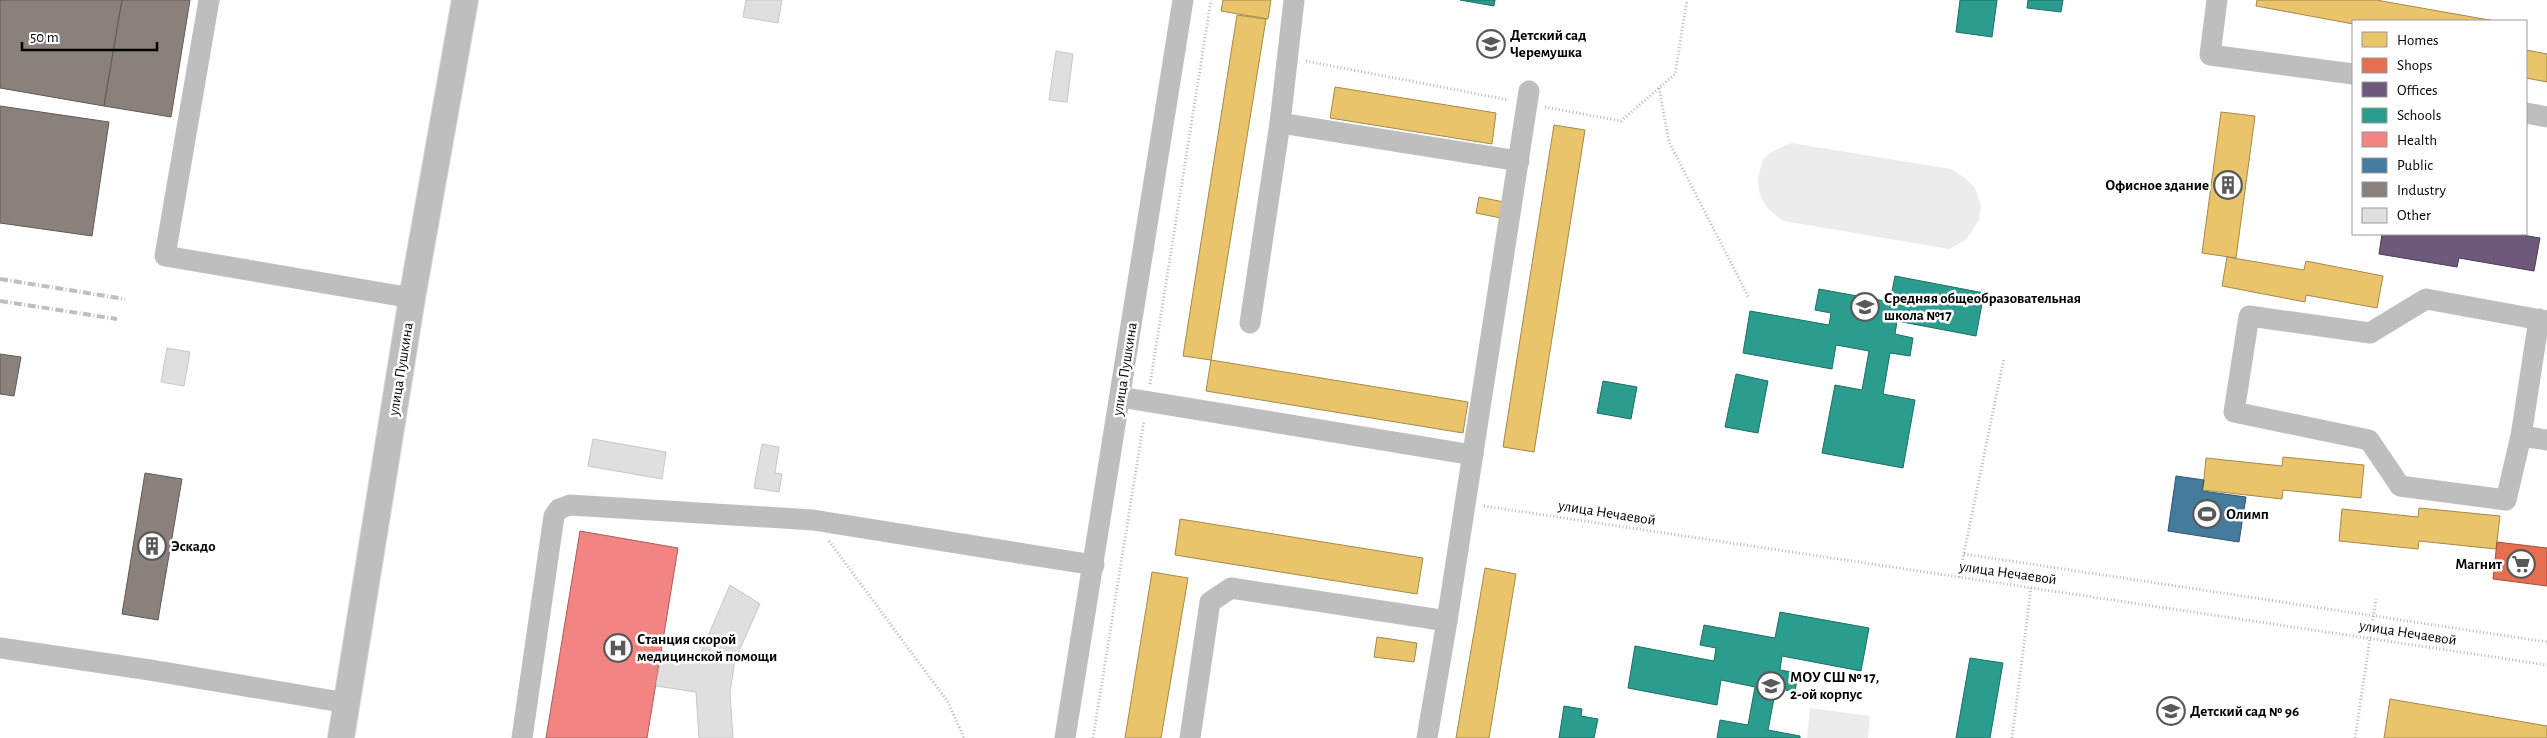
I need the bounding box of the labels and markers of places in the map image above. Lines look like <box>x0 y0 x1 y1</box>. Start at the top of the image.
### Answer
place label: Детский сад Черемушка <box>1510 28 1586 60</box>
school or university icon: Детский сад Черемушка <box>1476 29 1506 59</box>
building icon: Офисное здание <box>2213 170 2243 200</box>
place label: Офисное здание <box>2105 178 2209 193</box>
place label: Средняя общеобразовательная школа №17 <box>1884 291 2081 323</box>
school or university icon: Средняя общеобразовательная школа №17 <box>1850 292 1880 322</box>
sports icon: Олимп <box>2192 499 2222 529</box>
place label: Олимп <box>2226 507 2269 522</box>
building icon: Эскадо <box>137 531 167 561</box>
place label: Эскадо <box>171 539 216 554</box>
supermarket icon: Магнит <box>2506 549 2536 579</box>
place label: Магнит <box>2455 557 2502 572</box>
place label: Станция скорой медицинской помощи <box>637 632 777 664</box>
hospital icon: Станция скорой медицинской помощи <box>603 633 633 663</box>
place label: МОУ СШ № 17, 2-ой корпус <box>1790 670 1879 702</box>
school or university icon: МОУ СШ № 17, 2-ой корпус <box>1756 671 1786 701</box>
school or university icon: Детский сад № 96 <box>2156 696 2186 726</box>
place label: Детский сад № 96 <box>2190 704 2299 719</box>

